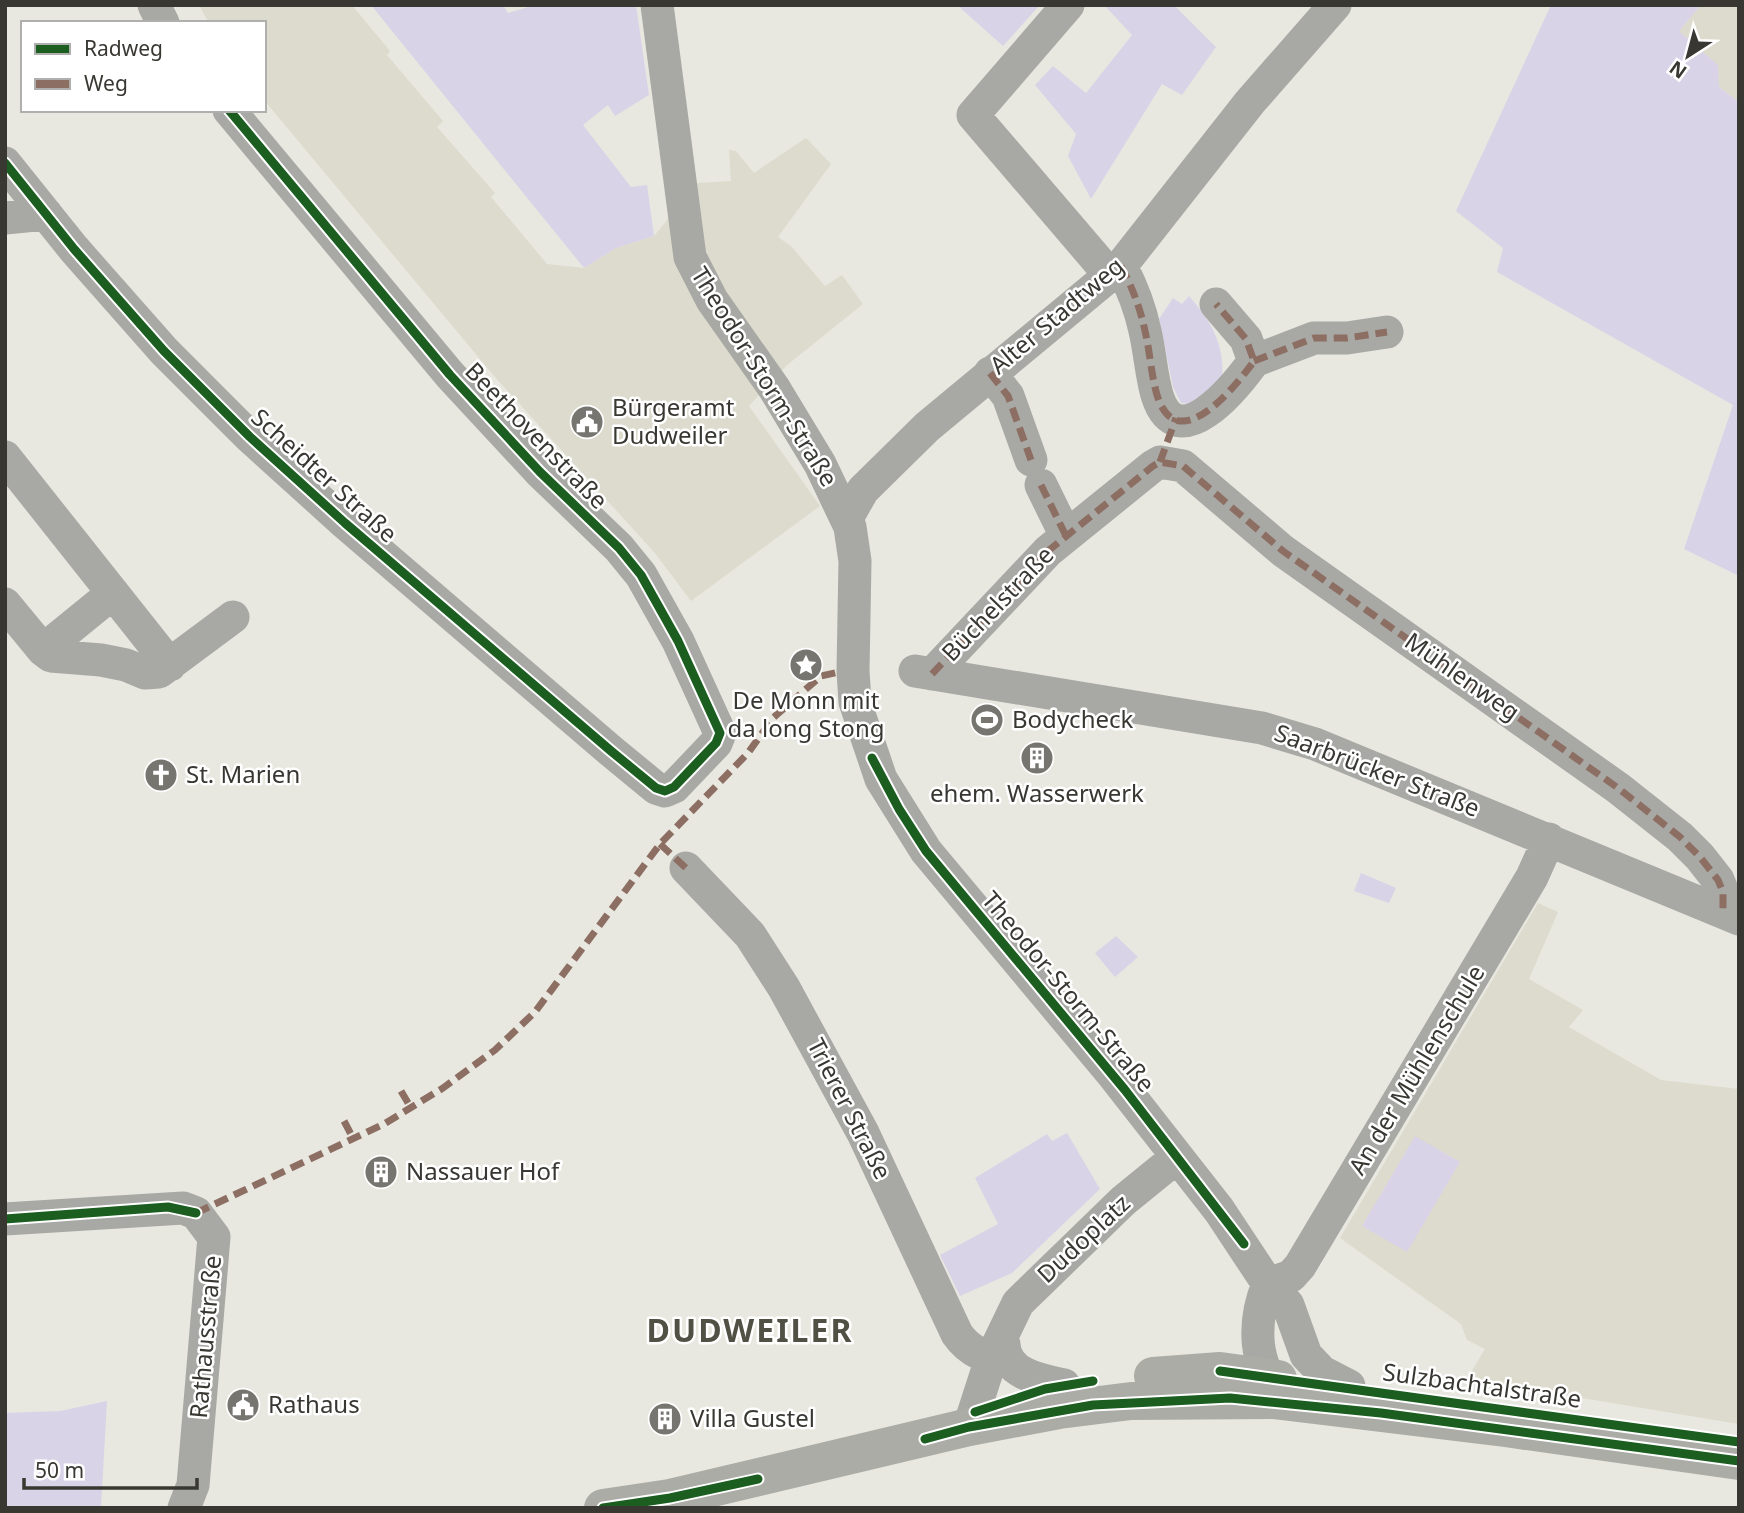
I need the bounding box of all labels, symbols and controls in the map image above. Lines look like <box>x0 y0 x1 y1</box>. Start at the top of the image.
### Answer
legend <box>21 21 266 112</box>
north arrow <box>1653 21 1723 91</box>
text: Radweg <box>84 34 163 62</box>
text: N <box>1664 55 1692 85</box>
text: Weg <box>84 69 128 97</box>
street label: Alter Stadtweg <box>982 249 1130 381</box>
street label: Theodor-Storm-Straße <box>684 260 846 492</box>
street label: Beethovenstraße <box>458 354 616 516</box>
place label: Bürgeramt Dudweiler <box>612 390 735 451</box>
street label: Scheidter Straße <box>245 400 405 549</box>
public building icon: Bürgeramt Dudweiler <box>568 403 606 441</box>
street label: Büchelstraße <box>934 538 1060 668</box>
street label: Mühlenweg <box>1399 624 1527 727</box>
place icon: De Monn mit da long Stong <box>787 646 825 684</box>
place label: De Monn mit da long Stong <box>728 683 884 744</box>
sports icon: Bodycheck <box>968 701 1006 739</box>
place label: Bodycheck <box>1012 702 1134 735</box>
street label: Saarbrücker Straße <box>1270 715 1485 824</box>
building icon: ehem. Wasserwerk <box>1018 739 1056 777</box>
church icon: St. Marien <box>142 756 180 794</box>
place label: St. Marien <box>186 757 300 790</box>
place label: ehem. Wasserwerk <box>930 776 1144 809</box>
street label: Theodor-Storm-Straße <box>975 884 1163 1099</box>
street label: An der Mühlenschule <box>1340 958 1491 1180</box>
street label: Trierer Straße <box>801 1032 900 1185</box>
building icon: Nassauer Hof <box>362 1153 400 1191</box>
place label: Nassauer Hof <box>406 1154 561 1187</box>
street label: Dudoplatz <box>1029 1186 1137 1290</box>
street label: Rathausstraße <box>181 1254 228 1420</box>
district label: DUDWEILER <box>647 1308 853 1351</box>
street label: Sulzbachtalstraße <box>1381 1354 1584 1415</box>
public building icon: Rathaus <box>224 1386 262 1424</box>
place label: Rathaus <box>268 1387 360 1420</box>
building icon: Villa Gustel <box>646 1400 684 1438</box>
place label: Villa Gustel <box>690 1401 815 1434</box>
scale bar <box>24 1446 198 1490</box>
text: 50 m <box>35 1456 84 1484</box>

